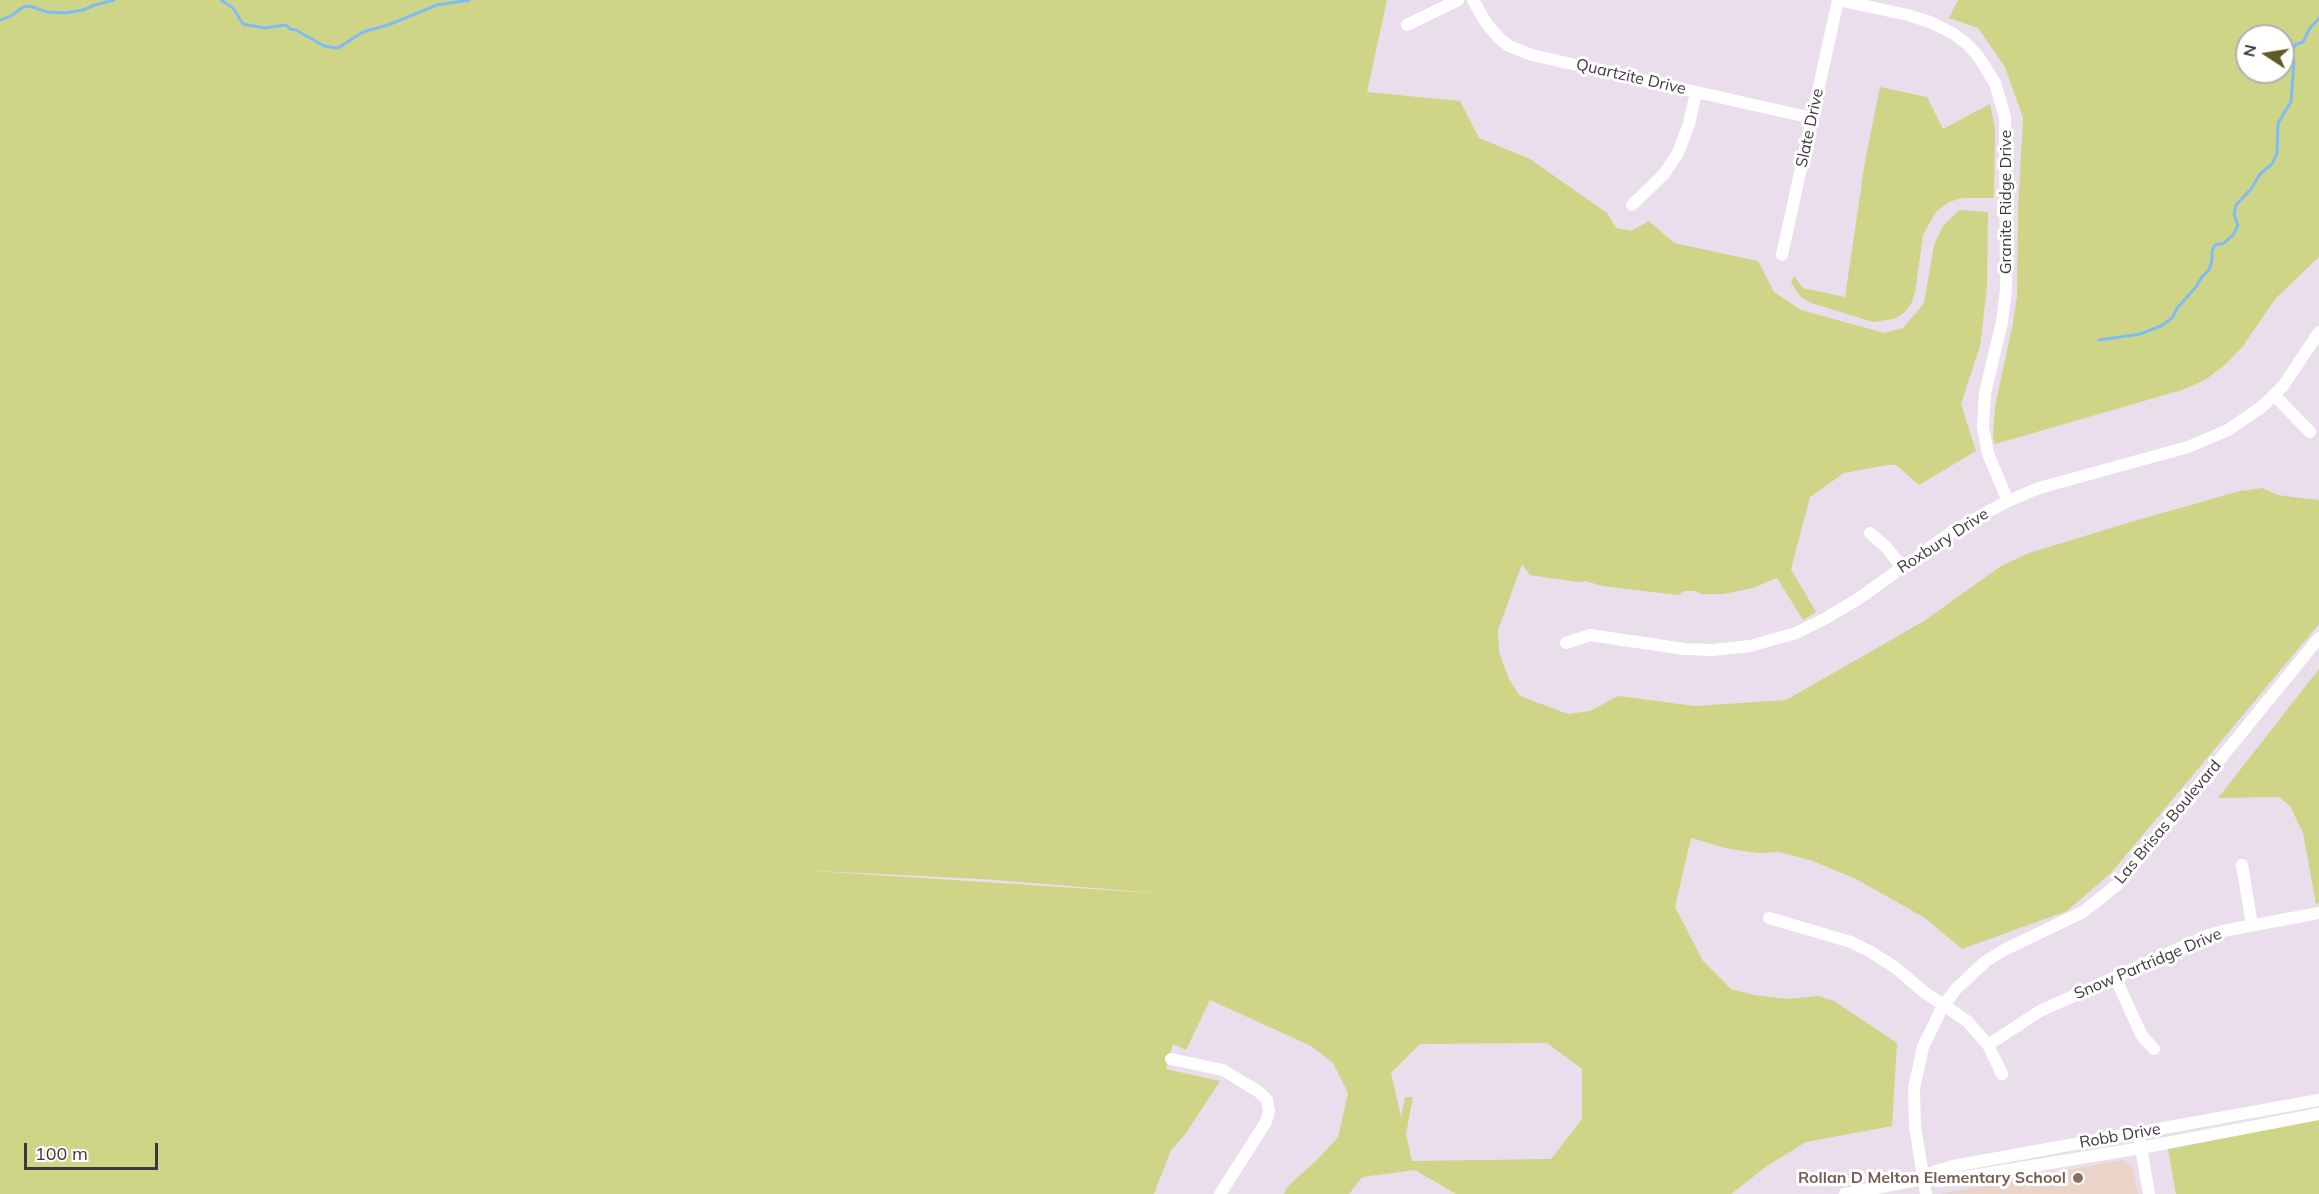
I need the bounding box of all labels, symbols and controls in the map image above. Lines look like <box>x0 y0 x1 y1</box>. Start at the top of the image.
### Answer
north arrow <box>2235 24 2295 84</box>
text: N <box>2238 43 2260 59</box>
street label: Quartzite Drive <box>1574 55 1688 99</box>
street label: Slate Drive <box>1792 87 1828 169</box>
street label: Granite Ridge Drive <box>1996 130 2016 274</box>
street label: Roxbury Drive <box>1894 504 1992 578</box>
street label: Las Brisas Boulevard <box>2111 756 2225 888</box>
street label: Snow Partridge Drive <box>2071 924 2225 1004</box>
street label: Robb Drive <box>2078 1119 2162 1153</box>
scale bar <box>27 1131 160 1169</box>
text: 100 m <box>35 1142 88 1165</box>
place label: Rollan D Melton Elementary School <box>1798 1168 2066 1188</box>
marker: Rollan D Melton Elementary School <box>2071 1171 2085 1185</box>

